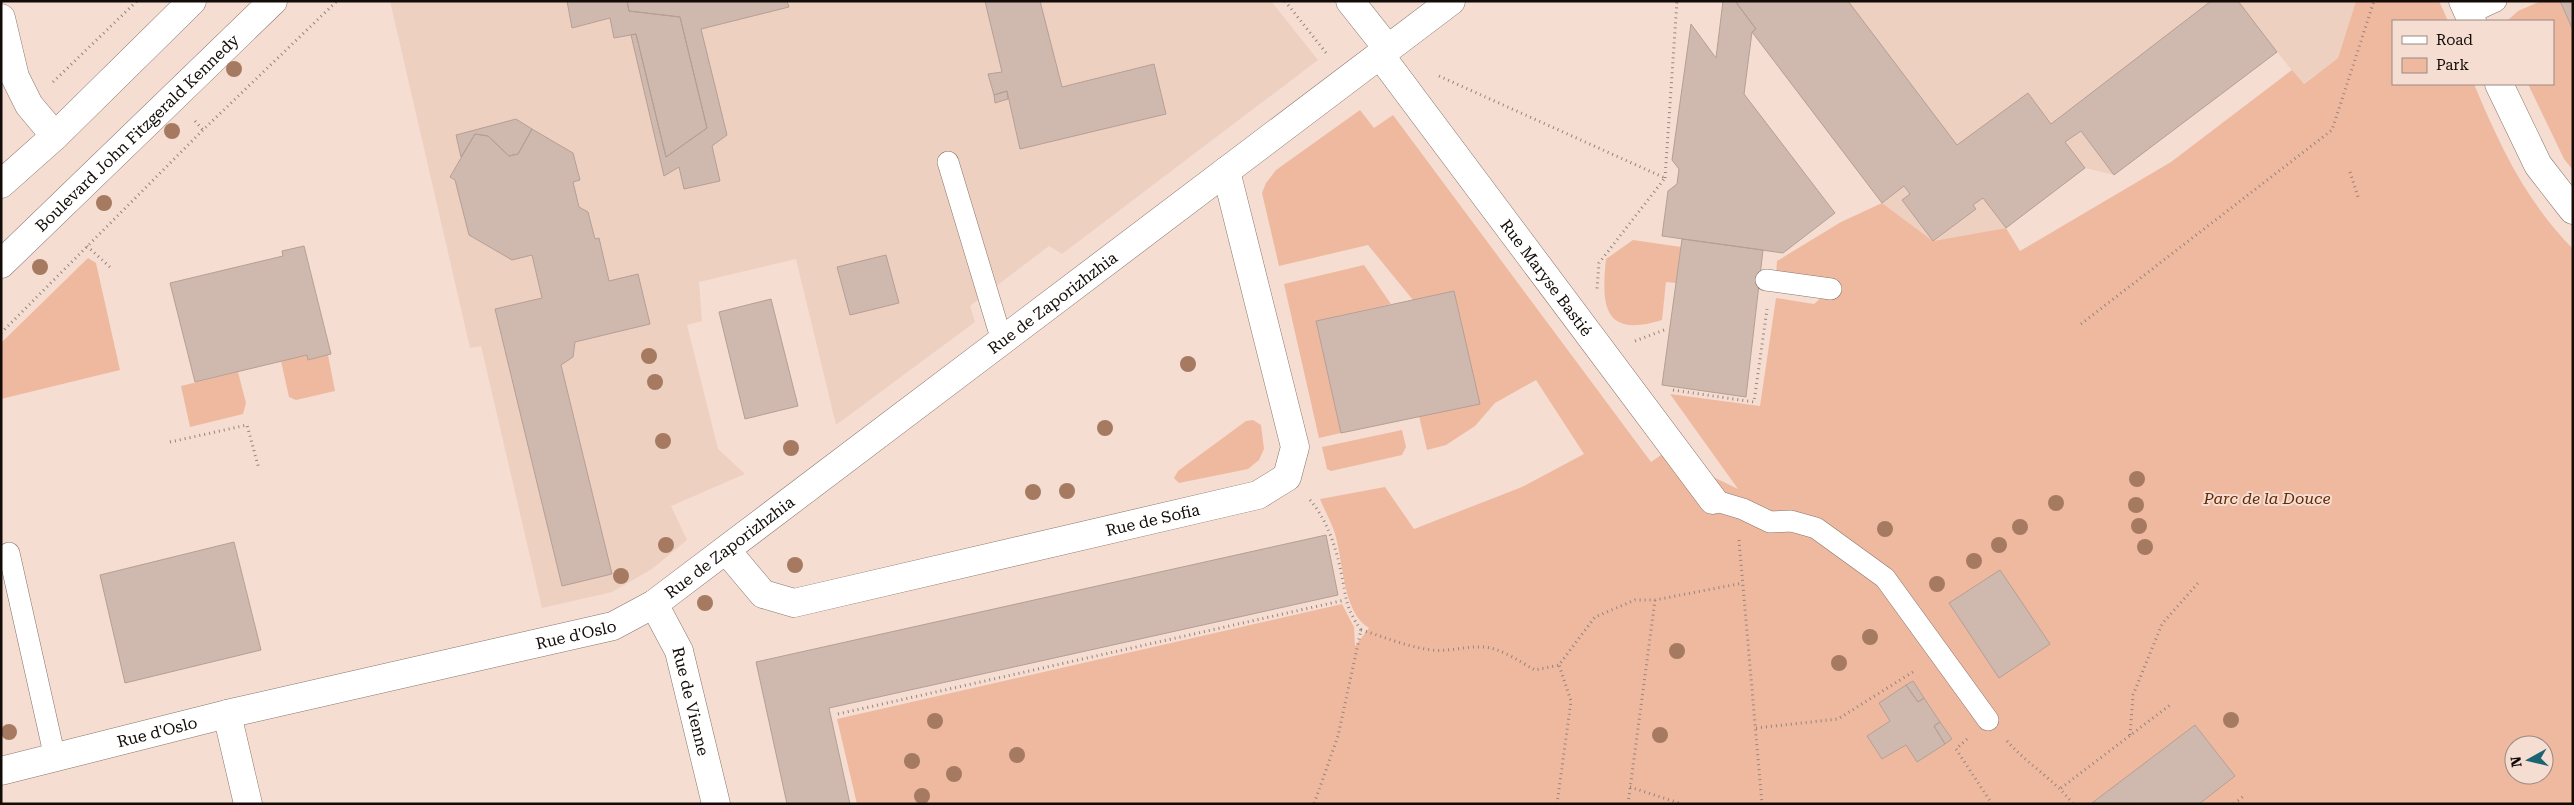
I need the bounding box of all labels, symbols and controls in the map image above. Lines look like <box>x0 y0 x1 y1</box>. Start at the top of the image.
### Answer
legend <box>2392 20 2554 85</box>
street label: Boulevard John Fitzgerald Kennedy <box>32 30 243 236</box>
text: Road <box>2436 31 2473 49</box>
text: Park <box>2436 56 2470 74</box>
street label: Rue Maryse Bastié <box>1496 216 1596 340</box>
street label: Rue de Zaporizhzhia <box>984 248 1121 358</box>
park label: Parc de la Douce <box>2202 489 2331 508</box>
street label: Rue de Zaporizhzhia <box>661 492 798 602</box>
street label: Rue de Sofia <box>1104 500 1202 540</box>
street label: Rue d'Oslo <box>534 617 618 653</box>
street label: Rue de Vienne <box>668 645 713 758</box>
street label: Rue d'Oslo <box>115 713 199 751</box>
north arrow <box>2504 735 2554 785</box>
text: N <box>2507 755 2525 768</box>

